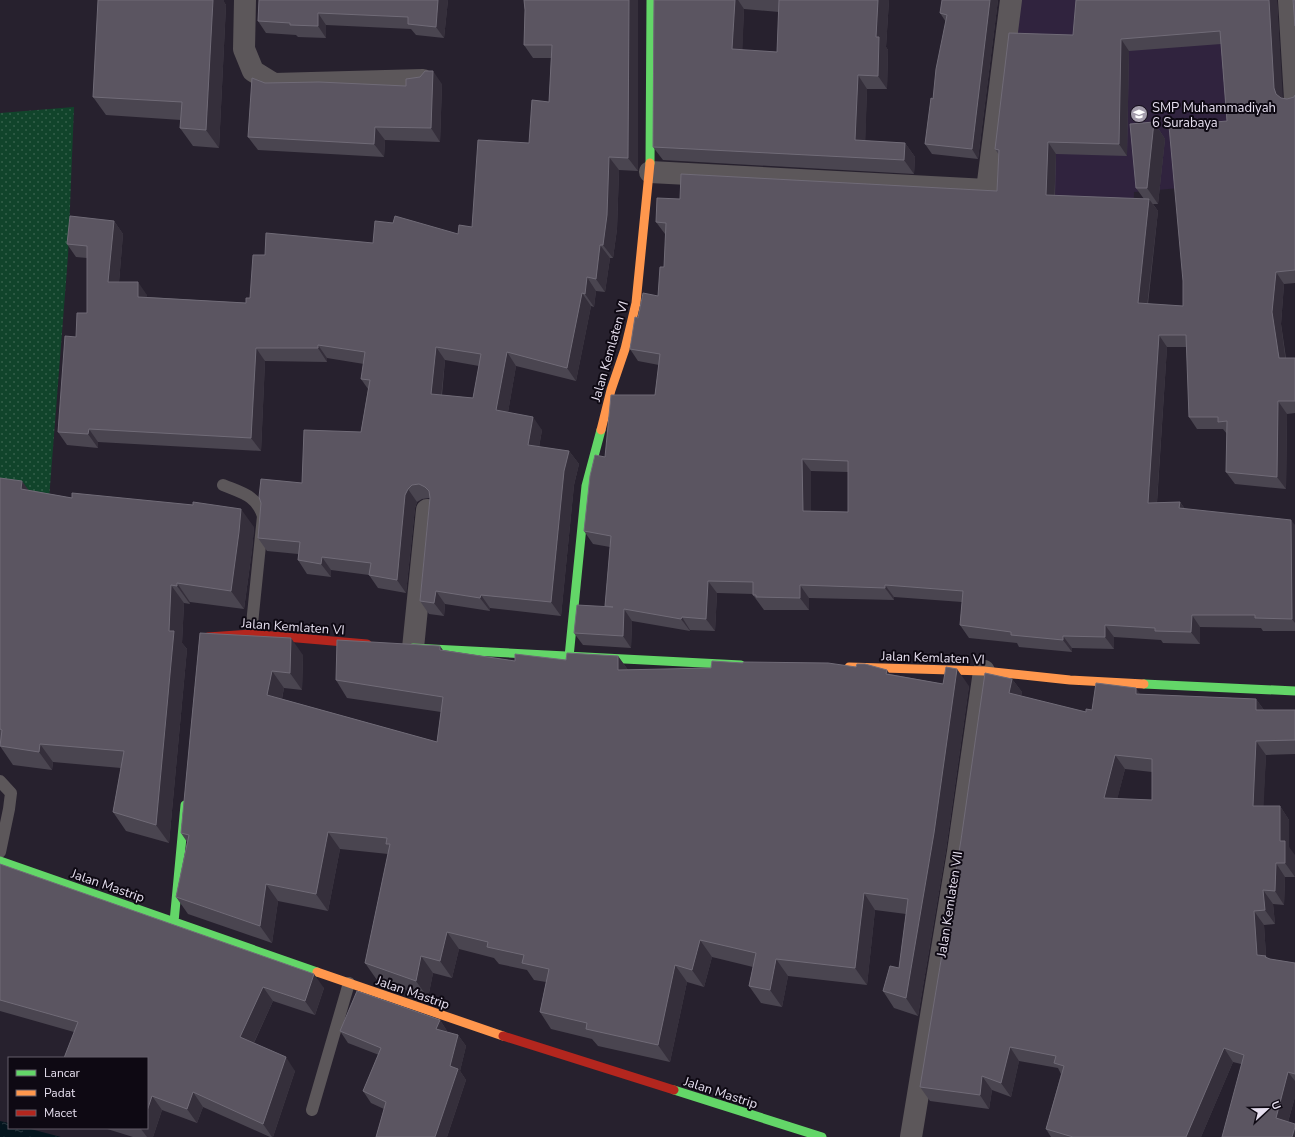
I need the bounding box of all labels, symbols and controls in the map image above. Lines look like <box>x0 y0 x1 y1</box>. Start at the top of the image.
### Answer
place label: SMP Muhammadiyah 6 Surabaya <box>1152 99 1276 132</box>
school or university icon: SMP Muhammadiyah 6 Surabaya <box>1129 104 1149 124</box>
street label: Jalan Kemlaten VI <box>587 299 633 405</box>
street label: Jalan Kemlaten VI <box>240 614 345 640</box>
street label: Jalan Kemlaten VI <box>880 647 985 669</box>
street label: Jalan Kemlaten VII <box>933 850 967 959</box>
street label: Jalan Mastrip <box>68 865 147 907</box>
street label: Jalan Mastrip <box>373 972 452 1014</box>
legend <box>8 1057 148 1129</box>
text: Lancar <box>44 1065 81 1081</box>
street label: Jalan Mastrip <box>681 1072 760 1113</box>
text: Padat <box>44 1085 76 1101</box>
north arrow <box>1247 1089 1287 1129</box>
text: U <box>1267 1099 1284 1112</box>
text: Macet <box>44 1105 77 1121</box>

